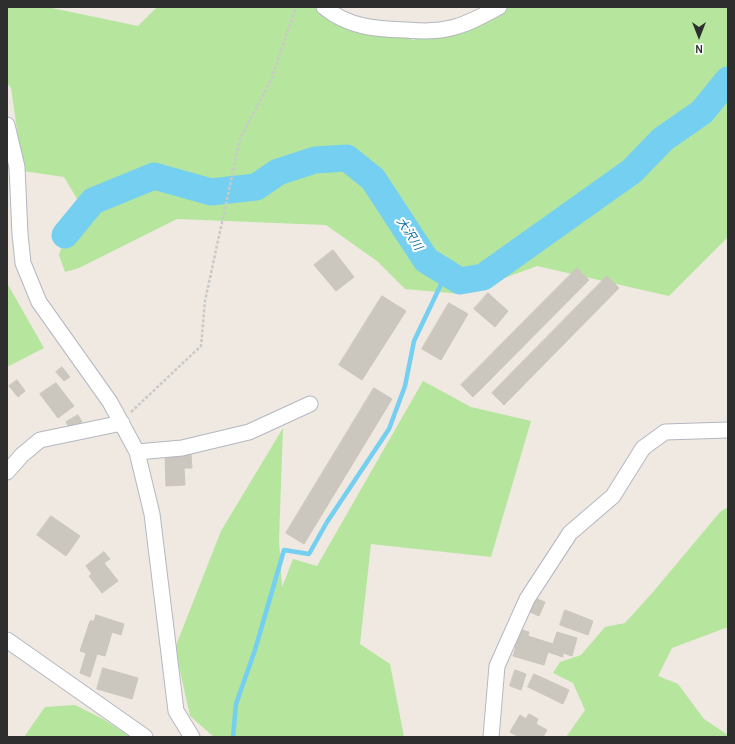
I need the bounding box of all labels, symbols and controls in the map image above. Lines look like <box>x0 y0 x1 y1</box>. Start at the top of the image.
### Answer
north arrow <box>679 16 719 56</box>
text: N <box>695 42 703 55</box>
water label: 大沢川 <box>393 215 425 253</box>

